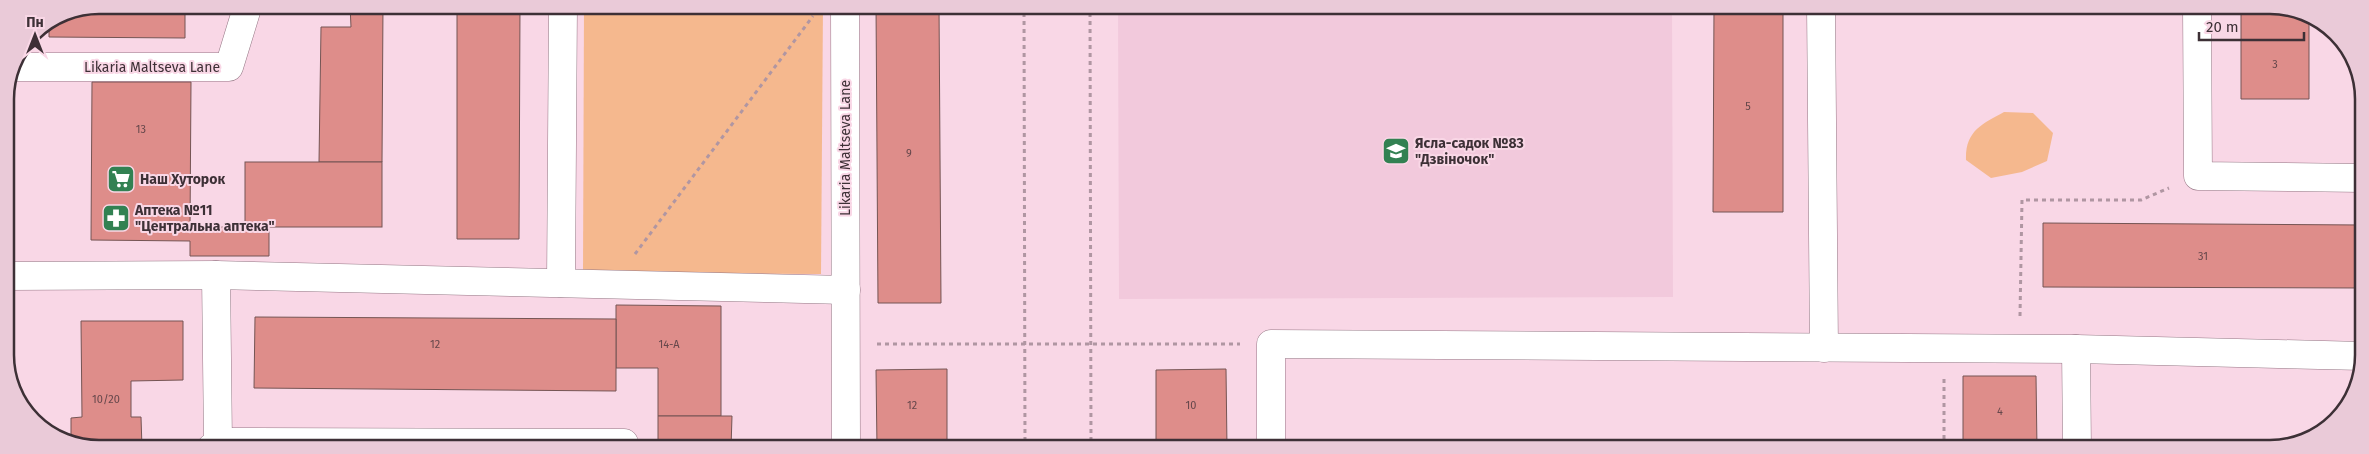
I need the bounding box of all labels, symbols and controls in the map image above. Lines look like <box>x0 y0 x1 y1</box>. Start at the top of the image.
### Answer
north arrow <box>10 10 60 60</box>
scale bar <box>2199 10 2304 42</box>
text: Пн <box>26 14 44 31</box>
text: 20 m <box>2206 18 2239 36</box>
house number: 3 <box>2272 58 2278 71</box>
street label: Likaria Maltseva Lane <box>84 59 220 76</box>
street label: Likaria Maltseva Lane <box>837 80 854 216</box>
house number: 5 <box>1745 100 1751 113</box>
house number: 13 <box>136 123 146 136</box>
place label: Ясла-садок №83 "Дзвіночок" <box>1415 135 1524 168</box>
school or university icon: Ясла-садок №83 "Дзвіночок" <box>1381 136 1411 166</box>
house number: 9 <box>906 147 912 160</box>
supermarket icon: Наш Хуторок <box>106 164 136 194</box>
place label: Наш Хуторок <box>140 171 225 188</box>
place label: Аптека №11 "Центральна аптека" <box>134 202 275 235</box>
pharmacy icon: Аптека №11 "Центральна аптека" <box>101 203 131 233</box>
house number: 31 <box>2198 250 2208 263</box>
house number: 12 <box>430 338 440 351</box>
house number: 14-А <box>658 338 680 351</box>
house number: 10/20 <box>92 393 120 406</box>
house number: 12 <box>907 399 917 412</box>
house number: 10 <box>1186 399 1196 412</box>
house number: 4 <box>1997 405 2003 418</box>

